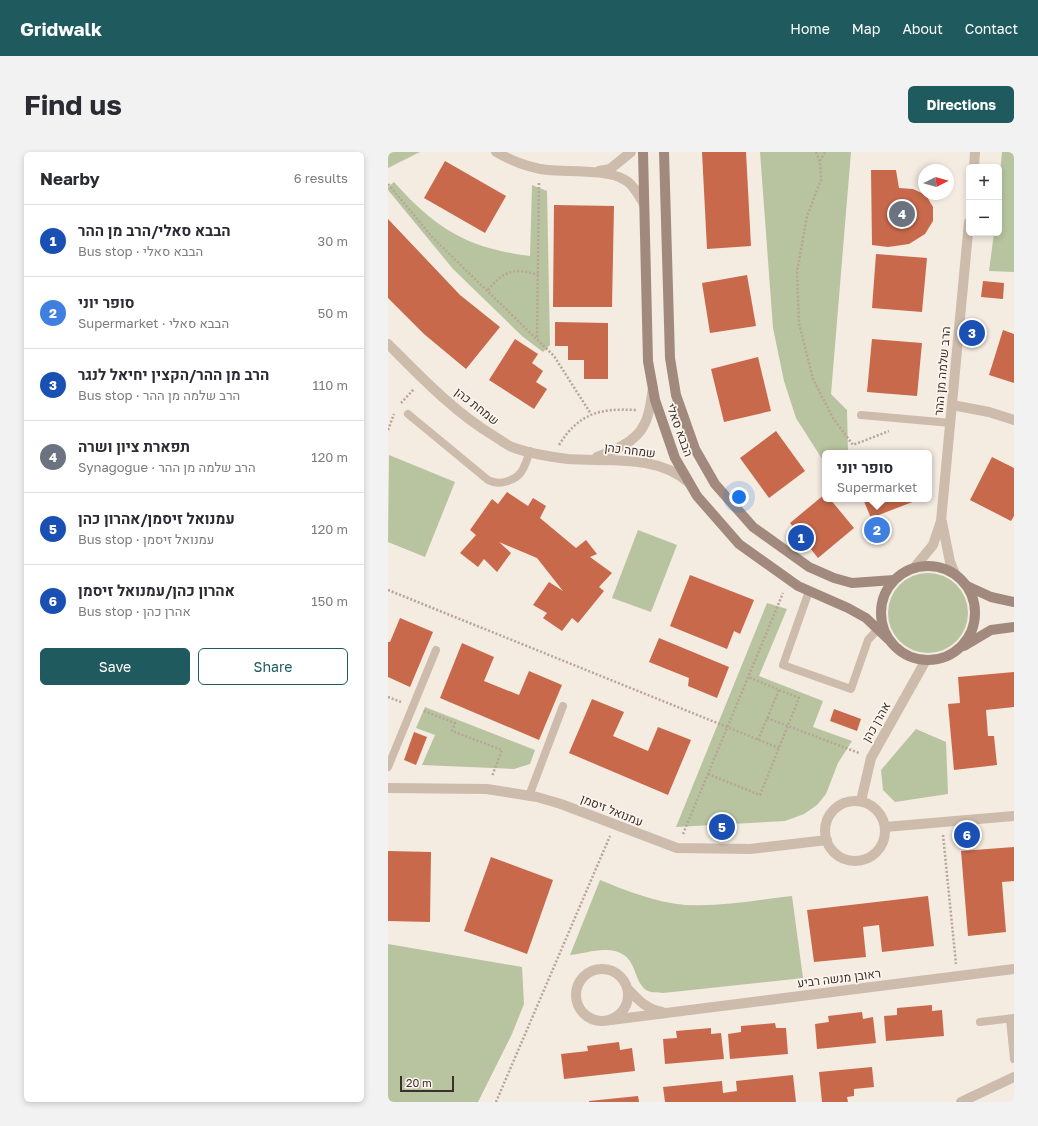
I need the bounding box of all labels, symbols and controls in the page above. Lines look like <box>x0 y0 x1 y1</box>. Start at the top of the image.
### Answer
text: Gridwalk <box>20 17 102 40</box>
text: Home <box>790 20 830 37</box>
text: Map <box>852 20 880 37</box>
text: About <box>902 20 943 37</box>
text: Contact <box>965 20 1018 37</box>
button: Directions <box>908 86 1014 123</box>
text: Find us <box>24 88 122 121</box>
north arrow <box>918 164 954 200</box>
map controls <box>966 164 1002 236</box>
button: + <box>966 164 1002 200</box>
text: Nearby <box>40 168 100 189</box>
text: 6 results <box>294 170 348 186</box>
pin: 4 <box>889 199 915 229</box>
button: − <box>966 200 1002 236</box>
text: הבבא סאלי/הרב מן ההר <box>78 221 231 239</box>
text: 1 <box>50 233 56 249</box>
text: 30 m <box>318 233 348 249</box>
text: Bus stop · הבבא סאלי <box>78 243 203 259</box>
text: סופר יוני <box>78 293 135 311</box>
text: 2 <box>49 305 57 321</box>
text: 50 m <box>318 305 348 321</box>
text: Supermarket · הבבא סאלי <box>78 315 229 331</box>
pin: 3 <box>959 318 985 348</box>
street label: הרב שלמה מן ההר <box>931 326 953 416</box>
text: הרב מן ההר/הקצין יחיאל לנגר <box>78 365 269 383</box>
text: 3 <box>49 377 57 393</box>
text: 110 m <box>313 377 348 393</box>
street label: שמחת כהן <box>452 384 502 428</box>
text: Bus stop · הרב שלמה מן ההר <box>78 387 240 403</box>
street label: הבבא סאלי <box>663 401 697 459</box>
text: תפארת ציון ושרה <box>78 437 190 455</box>
street label: שמחה כהן <box>604 439 656 461</box>
text: 4 <box>49 449 57 465</box>
text: 120 m <box>311 449 348 465</box>
popup <box>822 450 932 502</box>
text: סופר יוני <box>837 458 893 476</box>
text: Synagogue · הרב שלמה מן ההר <box>78 459 256 475</box>
text: Supermarket <box>837 479 917 495</box>
your location <box>729 487 749 507</box>
text: עמנואל זיסמן/אהרון כהן <box>78 509 235 527</box>
pin: 2 <box>864 515 890 545</box>
text: 5 <box>49 521 57 537</box>
text: 120 m <box>311 521 348 537</box>
pin: 1 <box>788 523 814 553</box>
text: Bus stop · עמנואל זיסמן <box>78 531 214 547</box>
text: אהרון כהן/עמנואל זיסמן <box>78 581 235 599</box>
text: 6 <box>49 593 57 609</box>
text: 150 m <box>311 593 348 609</box>
text: Bus stop · אהרן כהן <box>78 603 191 619</box>
button: Save <box>40 648 190 685</box>
button: Share <box>198 648 348 685</box>
street label: אהרן כהן <box>858 699 894 745</box>
street label: עמנואל זיסמן <box>579 791 645 829</box>
pin: 5 <box>709 812 735 842</box>
pin: 6 <box>954 820 980 850</box>
street label: ראובן מנשה רביע <box>796 965 882 991</box>
scale bar <box>400 1074 454 1093</box>
text: 20 m <box>406 1076 432 1089</box>

